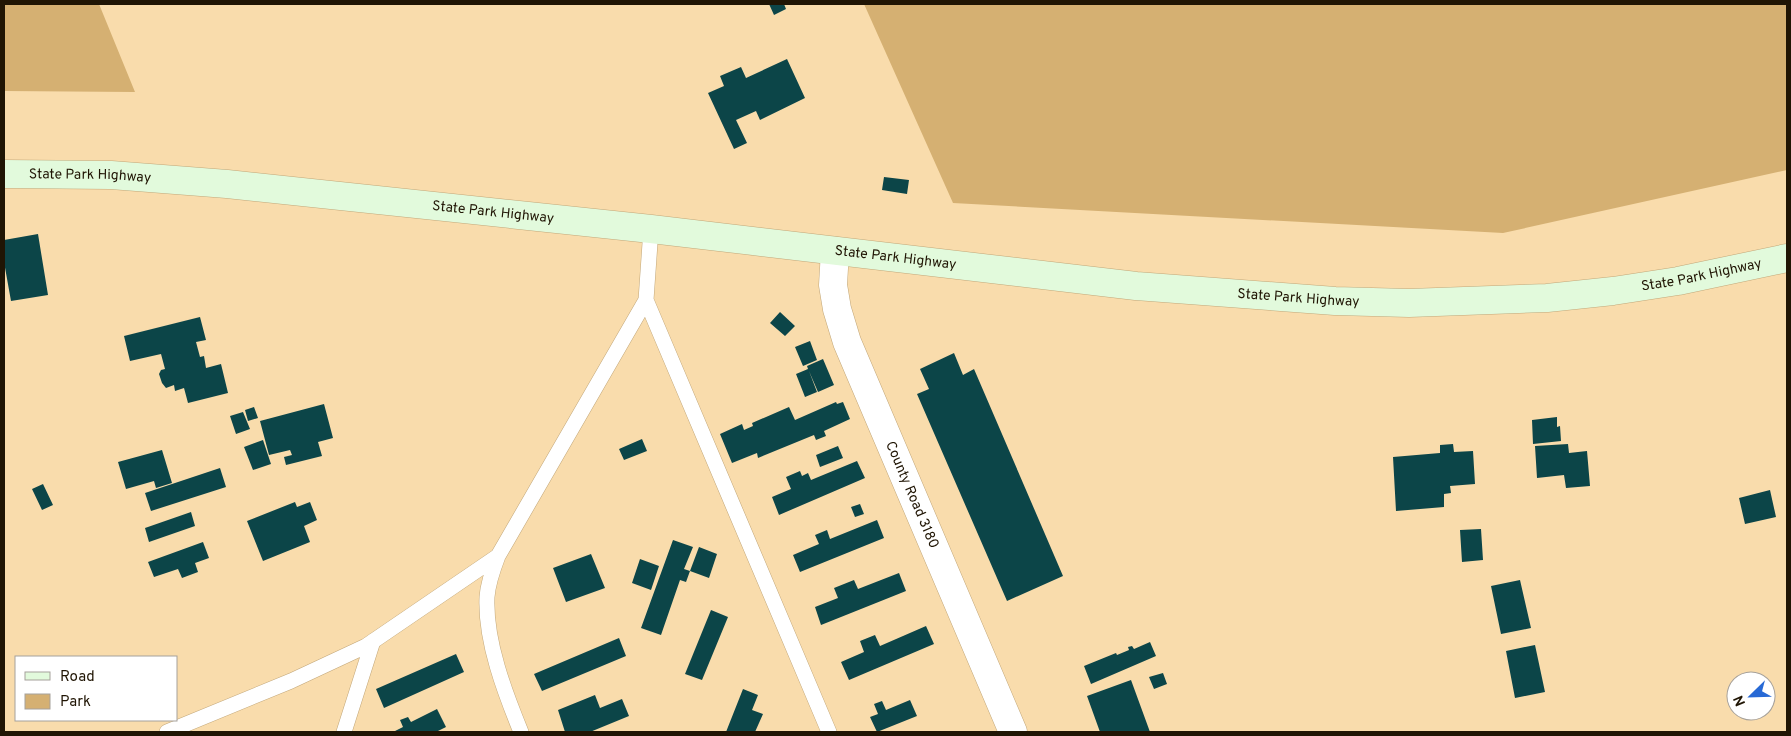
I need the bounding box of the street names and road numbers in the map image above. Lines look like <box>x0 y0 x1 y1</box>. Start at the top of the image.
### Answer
street label: State Park Highway <box>29 166 152 187</box>
street label: State Park Highway <box>431 197 555 227</box>
street label: State Park Highway <box>834 242 957 273</box>
street label: State Park Highway <box>1640 255 1763 295</box>
street label: State Park Highway <box>1237 285 1360 310</box>
street label: County Road 3180 <box>882 439 942 551</box>

